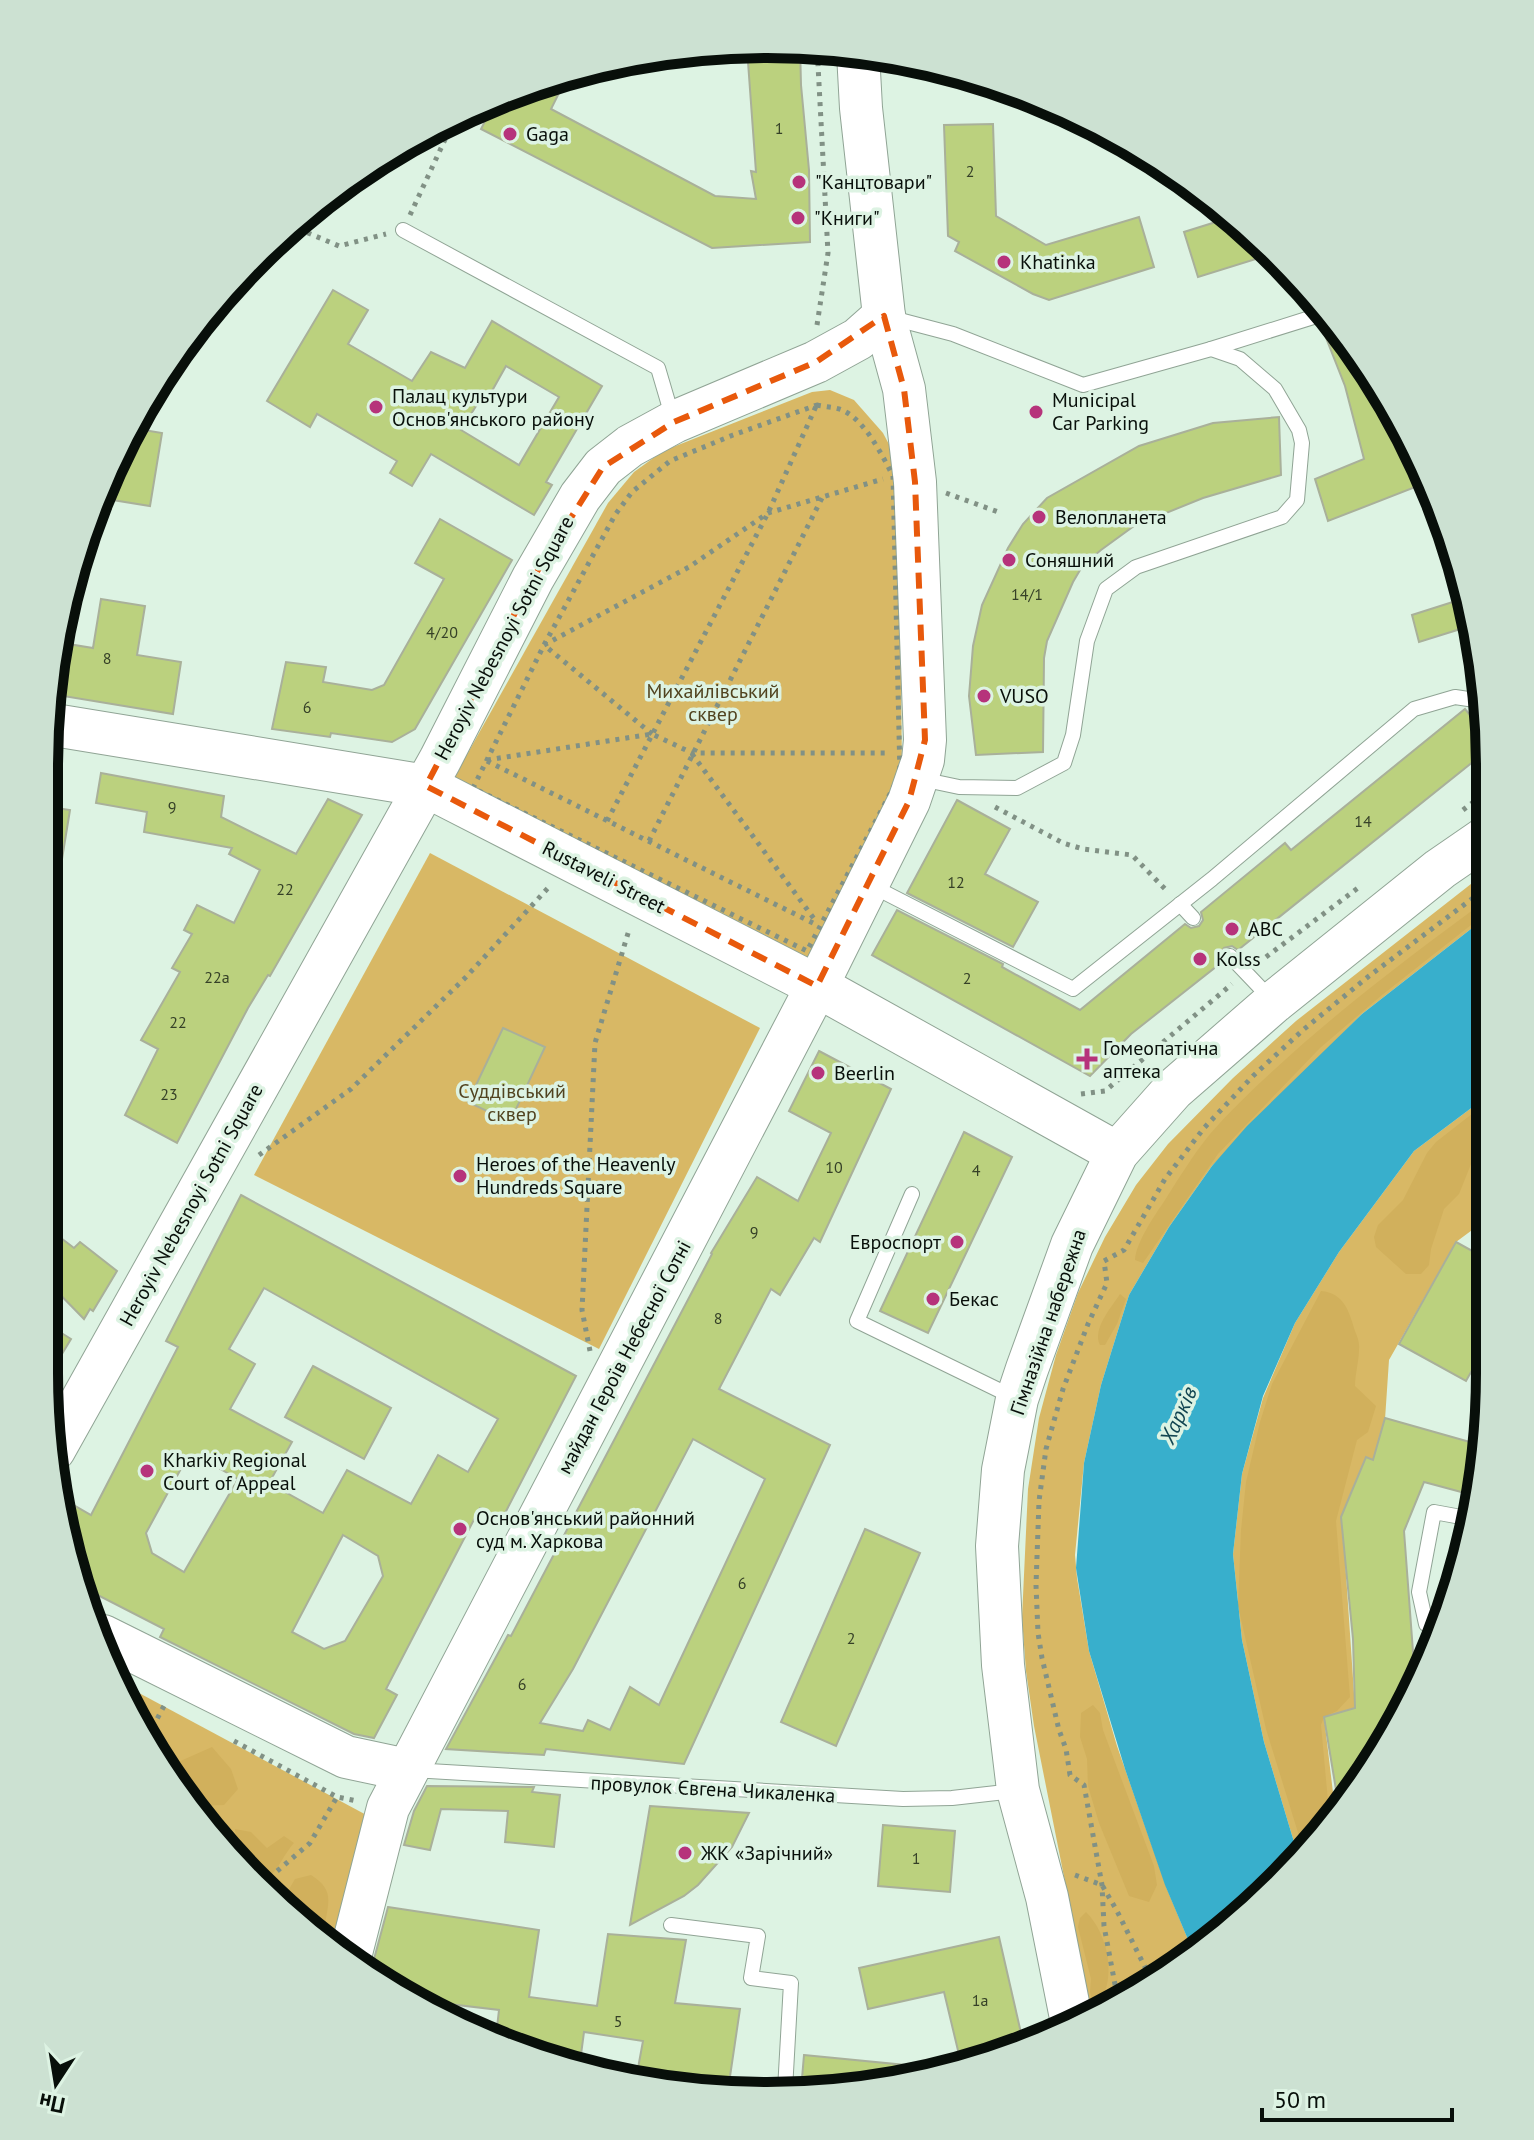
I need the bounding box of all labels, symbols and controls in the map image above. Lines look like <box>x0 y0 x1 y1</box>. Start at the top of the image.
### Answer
house number: 1 <box>775 118 783 138</box>
place label: Gaga <box>526 121 569 147</box>
marker: Gaga <box>501 125 519 143</box>
house number: 2 <box>966 161 974 181</box>
place label: "Канцтовари" <box>815 169 932 195</box>
marker: "Канцтовари" <box>790 173 808 191</box>
place label: "Книги" <box>814 205 880 231</box>
marker: "Книги" <box>789 209 807 227</box>
place label: Khatinka <box>1020 249 1096 275</box>
marker: Khatinka <box>995 253 1013 271</box>
place label: Палац культури Основ'янського району <box>392 383 595 432</box>
place label: Municipal Car Parking <box>1052 387 1149 436</box>
marker: Палац культури Основ'янського району <box>367 398 385 416</box>
marker: Municipal Car Parking <box>1027 403 1045 421</box>
place label: Велопланета <box>1055 504 1167 530</box>
marker: Велопланета <box>1030 508 1048 526</box>
street label: Heroyiv Nebesnoyi Sotni Square <box>428 511 580 765</box>
place label: Соняшний <box>1025 547 1114 573</box>
marker: Соняшний <box>1000 551 1018 569</box>
house number: 14/1 <box>1011 584 1043 604</box>
house number: 4/20 <box>426 622 458 642</box>
house number: 8 <box>103 648 111 668</box>
park label: Михайлівський сквер <box>647 678 779 727</box>
place label: VUSO <box>999 683 1049 709</box>
marker: VUSO <box>975 687 993 705</box>
house number: 6 <box>303 697 311 717</box>
house number: 9 <box>168 797 176 817</box>
house number: 14 <box>1354 811 1372 831</box>
street label: Rustaveli Street <box>538 835 670 919</box>
house number: 12 <box>947 872 965 892</box>
house number: 22 <box>276 879 294 899</box>
place label: ABC <box>1248 916 1283 942</box>
marker: ABC <box>1223 920 1241 938</box>
place label: Kolss <box>1216 946 1261 972</box>
marker: Kolss <box>1191 950 1209 968</box>
house number: 22а <box>204 967 230 987</box>
house number: 2 <box>963 968 971 988</box>
house number: 22 <box>169 1012 187 1032</box>
place label: Гомеопатічна аптека <box>1103 1035 1218 1084</box>
marker: Гомеопатічна аптека <box>1078 1050 1096 1068</box>
place label: Beеrlin <box>834 1060 895 1086</box>
marker: Beеrlin <box>809 1064 827 1082</box>
park label: Суддівський сквер <box>458 1078 566 1127</box>
street label: Heroyiv Nebesnoyi Sotni Square <box>113 1079 269 1331</box>
house number: 23 <box>160 1084 178 1104</box>
place label: Heroes of the Heavenly Hundreds Square <box>476 1151 676 1200</box>
house number: 10 <box>825 1157 843 1177</box>
house number: 4 <box>972 1160 981 1180</box>
marker: Heroes of the Heavenly Hundreds Square <box>451 1167 469 1185</box>
house number: 9 <box>750 1222 758 1242</box>
street label: Гімназійна набережна <box>1004 1226 1092 1418</box>
place label: Евроспорт <box>850 1229 941 1255</box>
marker: Евроспорт <box>948 1233 966 1251</box>
street label: майдан Героїв Небесної Сотні <box>551 1236 697 1478</box>
place label: Бекас <box>949 1286 999 1312</box>
marker: Бекас <box>924 1290 942 1308</box>
house number: 8 <box>714 1308 722 1328</box>
water label: Харків <box>1153 1382 1203 1449</box>
place label: Kharkiv Regional Court of Appeal <box>163 1447 307 1496</box>
marker: Kharkiv Regional Court of Appeal <box>138 1462 156 1480</box>
place label: Основ'янський районний суд м. Харкова <box>476 1505 695 1554</box>
marker: Основ'янський районний суд м. Харкова <box>451 1520 469 1538</box>
house number: 6 <box>738 1573 746 1593</box>
house number: 2 <box>847 1628 855 1648</box>
house number: 6 <box>518 1674 526 1694</box>
street label: провулок Євгена Чикаленка <box>590 1770 836 1808</box>
place label: ЖК «Зарічний» <box>700 1840 833 1866</box>
marker: ЖК «Зарічний» <box>676 1844 694 1862</box>
house number: 1 <box>912 1848 920 1868</box>
house number: 1а <box>972 1990 988 2010</box>
house number: 5 <box>614 2011 622 2031</box>
north arrow <box>16 2044 96 2124</box>
scale bar <box>1262 2072 1452 2122</box>
text: 50 m <box>1274 2084 1326 2115</box>
text: Пн <box>36 2087 67 2120</box>

